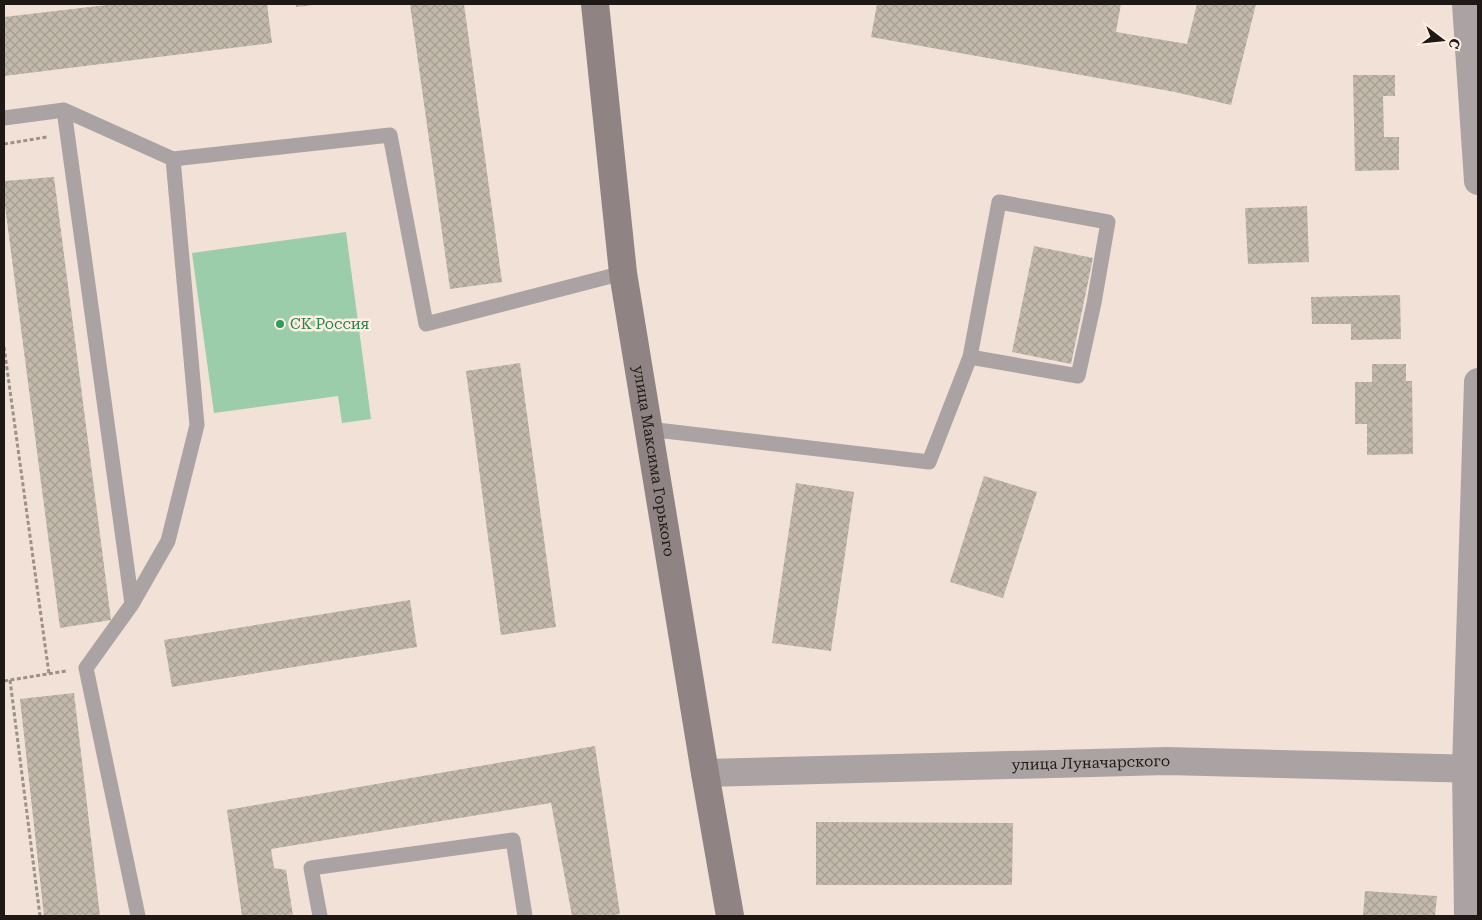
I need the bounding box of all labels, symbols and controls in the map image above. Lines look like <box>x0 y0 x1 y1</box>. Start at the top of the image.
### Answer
north arrow <box>1417 15 1467 65</box>
text: С <box>1445 37 1464 51</box>
place label: СК Россия <box>290 315 369 333</box>
marker: СК Россия <box>274 318 286 330</box>
street label: улица Максима Горького <box>629 364 678 558</box>
street label: улица Луначарского <box>1011 752 1170 774</box>

